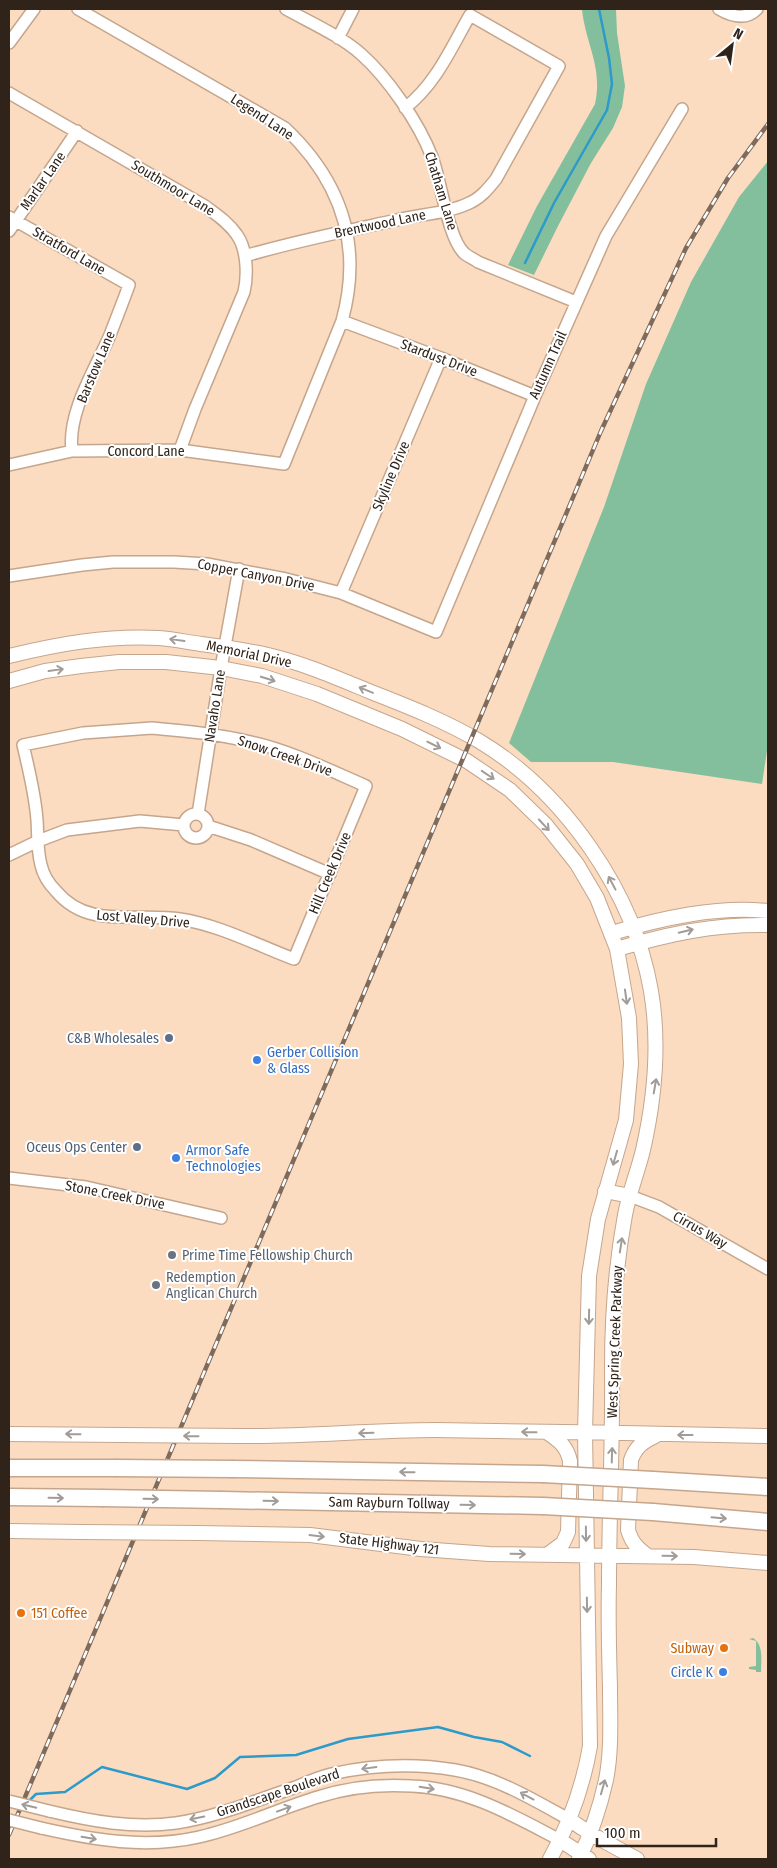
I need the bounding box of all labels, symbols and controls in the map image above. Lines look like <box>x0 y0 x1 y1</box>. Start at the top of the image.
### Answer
north arrow <box>707 20 757 70</box>
text: N <box>730 25 746 44</box>
street label: Legend Lane <box>227 90 297 144</box>
street label: Marlar Lane <box>17 148 69 214</box>
street label: Chatham Lane <box>421 150 461 232</box>
street label: Southmoor Lane <box>128 156 218 220</box>
street label: Brentwood Lane <box>333 206 427 242</box>
street label: Stratford Lane <box>29 223 109 279</box>
street label: Barstow Lane <box>73 328 119 406</box>
street label: Autumn Trail <box>525 328 571 402</box>
street label: Stardust Drive <box>398 336 480 380</box>
street label: Skyline Drive <box>369 438 413 513</box>
street label: Concord Lane <box>107 443 185 460</box>
street label: Copper Canyon Drive <box>196 555 316 595</box>
one-way arrow <box>169 635 185 645</box>
street label: Memorial Drive <box>205 637 293 671</box>
one-way arrow <box>48 664 64 674</box>
street label: Navaho Lane <box>201 668 229 744</box>
one-way arrow <box>260 674 276 684</box>
one-way arrow <box>359 684 374 694</box>
street label: Snow Creek Drive <box>236 732 335 780</box>
one-way arrow <box>426 740 441 750</box>
one-way arrow <box>481 770 495 780</box>
one-way arrow <box>539 818 550 831</box>
street label: Hill Creek Drive <box>305 829 355 917</box>
one-way arrow <box>606 876 616 891</box>
street label: Lost Valley Drive <box>96 906 191 932</box>
one-way arrow <box>678 926 694 935</box>
one-way arrow <box>621 989 631 1005</box>
place label: C&B Wholesales <box>67 1030 159 1047</box>
marker: C&B Wholesales <box>163 1032 175 1044</box>
place label: Gerber Collision & Glass <box>267 1044 359 1077</box>
marker: Gerber Collision & Glass <box>251 1054 263 1066</box>
one-way arrow <box>650 1079 660 1095</box>
place label: Oceus Ops Center <box>26 1139 127 1156</box>
marker: Oceus Ops Center <box>131 1141 143 1153</box>
place label: Armor Safe Technologies <box>186 1142 261 1175</box>
one-way arrow <box>609 1149 619 1165</box>
marker: Armor Safe Technologies <box>170 1152 182 1164</box>
street label: Stone Creek Drive <box>64 1177 166 1213</box>
street label: Cirrus Way <box>670 1208 731 1253</box>
one-way arrow <box>616 1237 626 1253</box>
place label: Prime Time Fellowship Church <box>182 1247 353 1264</box>
marker: Prime Time Fellowship Church <box>166 1249 178 1261</box>
street label: West Spring Creek Parkway <box>604 1265 626 1419</box>
place label: Redemption Anglican Church <box>166 1269 257 1302</box>
marker: Redemption Anglican Church <box>150 1279 162 1291</box>
one-way arrow <box>584 1309 593 1325</box>
one-way arrow <box>521 1427 538 1437</box>
one-way arrow <box>359 1428 375 1437</box>
one-way arrow <box>65 1429 81 1439</box>
one-way arrow <box>677 1430 694 1440</box>
one-way arrow <box>183 1431 199 1441</box>
one-way arrow <box>607 1447 617 1464</box>
one-way arrow <box>399 1467 416 1477</box>
one-way arrow <box>47 1493 63 1503</box>
street label: Sam Rayburn Tollway <box>328 1493 450 1513</box>
one-way arrow <box>142 1494 159 1504</box>
one-way arrow <box>262 1496 278 1506</box>
one-way arrow <box>460 1500 476 1510</box>
one-way arrow <box>711 1513 727 1522</box>
one-way arrow <box>581 1525 591 1541</box>
street label: State Highway 121 <box>338 1529 440 1559</box>
one-way arrow <box>308 1531 324 1541</box>
one-way arrow <box>509 1550 525 1559</box>
one-way arrow <box>662 1551 678 1561</box>
one-way arrow <box>582 1596 592 1613</box>
place label: 151 Coffee <box>31 1605 87 1622</box>
marker: 151 Coffee <box>15 1607 27 1619</box>
place label: Subway <box>670 1640 715 1657</box>
marker: Subway <box>718 1642 730 1654</box>
place label: Circle K <box>671 1664 714 1681</box>
marker: Circle K <box>717 1666 729 1678</box>
one-way arrow <box>362 1763 378 1773</box>
street label: Grandscape Boulevard <box>214 1765 342 1821</box>
one-way arrow <box>599 1780 609 1796</box>
one-way arrow <box>418 1783 434 1793</box>
one-way arrow <box>520 1791 534 1801</box>
one-way arrow <box>21 1801 37 1810</box>
one-way arrow <box>275 1804 291 1813</box>
one-way arrow <box>190 1814 206 1824</box>
scale bar <box>597 1816 716 1848</box>
text: 100 m <box>604 1824 641 1842</box>
one-way arrow <box>81 1833 97 1843</box>

